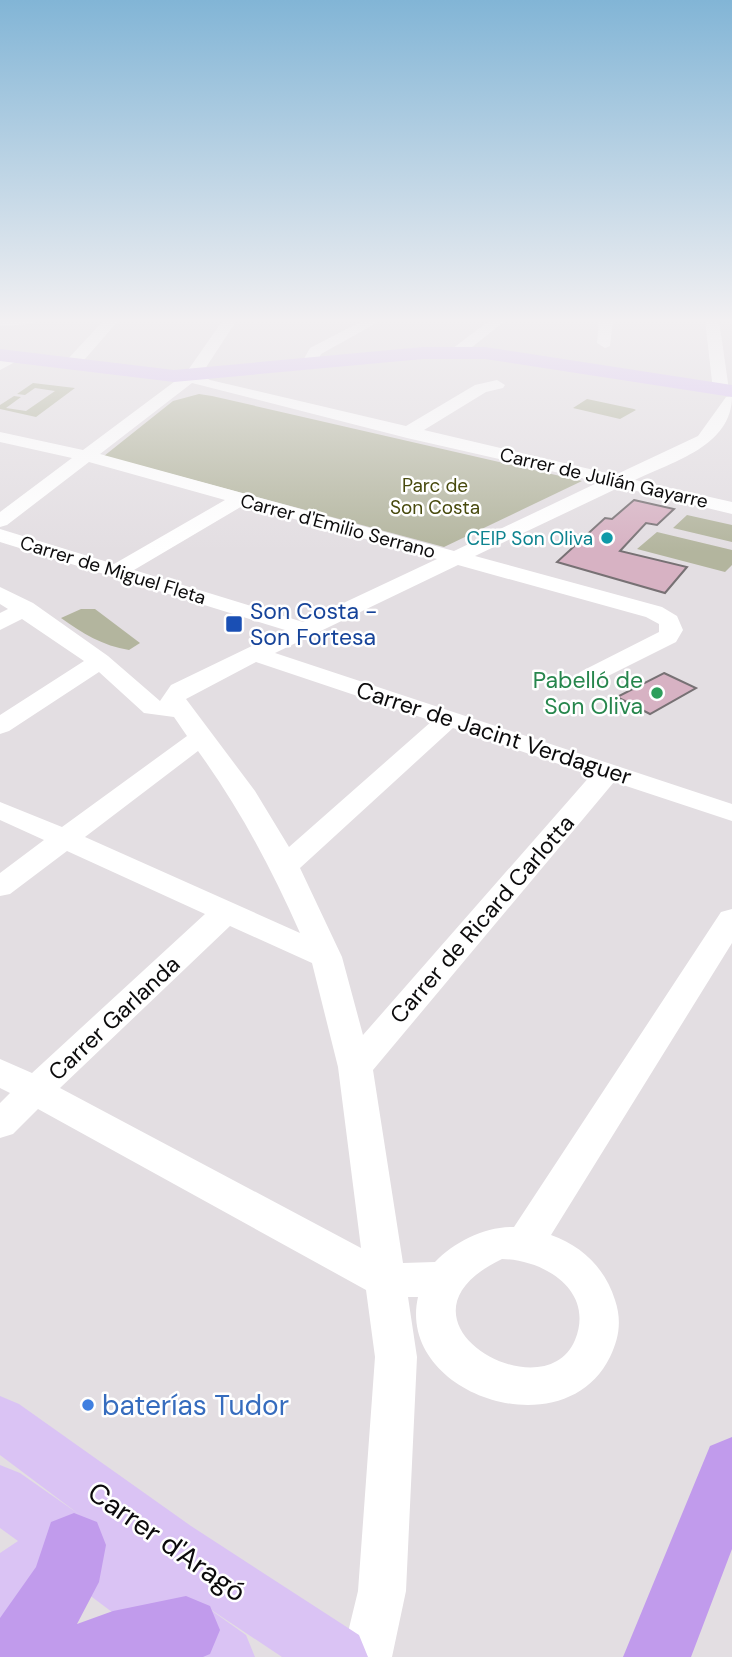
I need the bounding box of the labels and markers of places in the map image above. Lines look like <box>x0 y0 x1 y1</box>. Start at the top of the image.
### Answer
place label: CEIP Son Oliva <box>466 526 593 551</box>
marker: CEIP Son Oliva <box>599 530 615 546</box>
place label: Son Costa - Son Fortesa <box>250 596 378 652</box>
marker: Son Costa - Son Fortesa <box>224 614 244 634</box>
place label: Pabelló de Son Oliva <box>533 665 643 721</box>
marker: Pabelló de Son Oliva <box>649 685 665 701</box>
place label: baterías Tudor <box>102 1387 289 1424</box>
marker: baterías Tudor <box>80 1397 96 1413</box>

